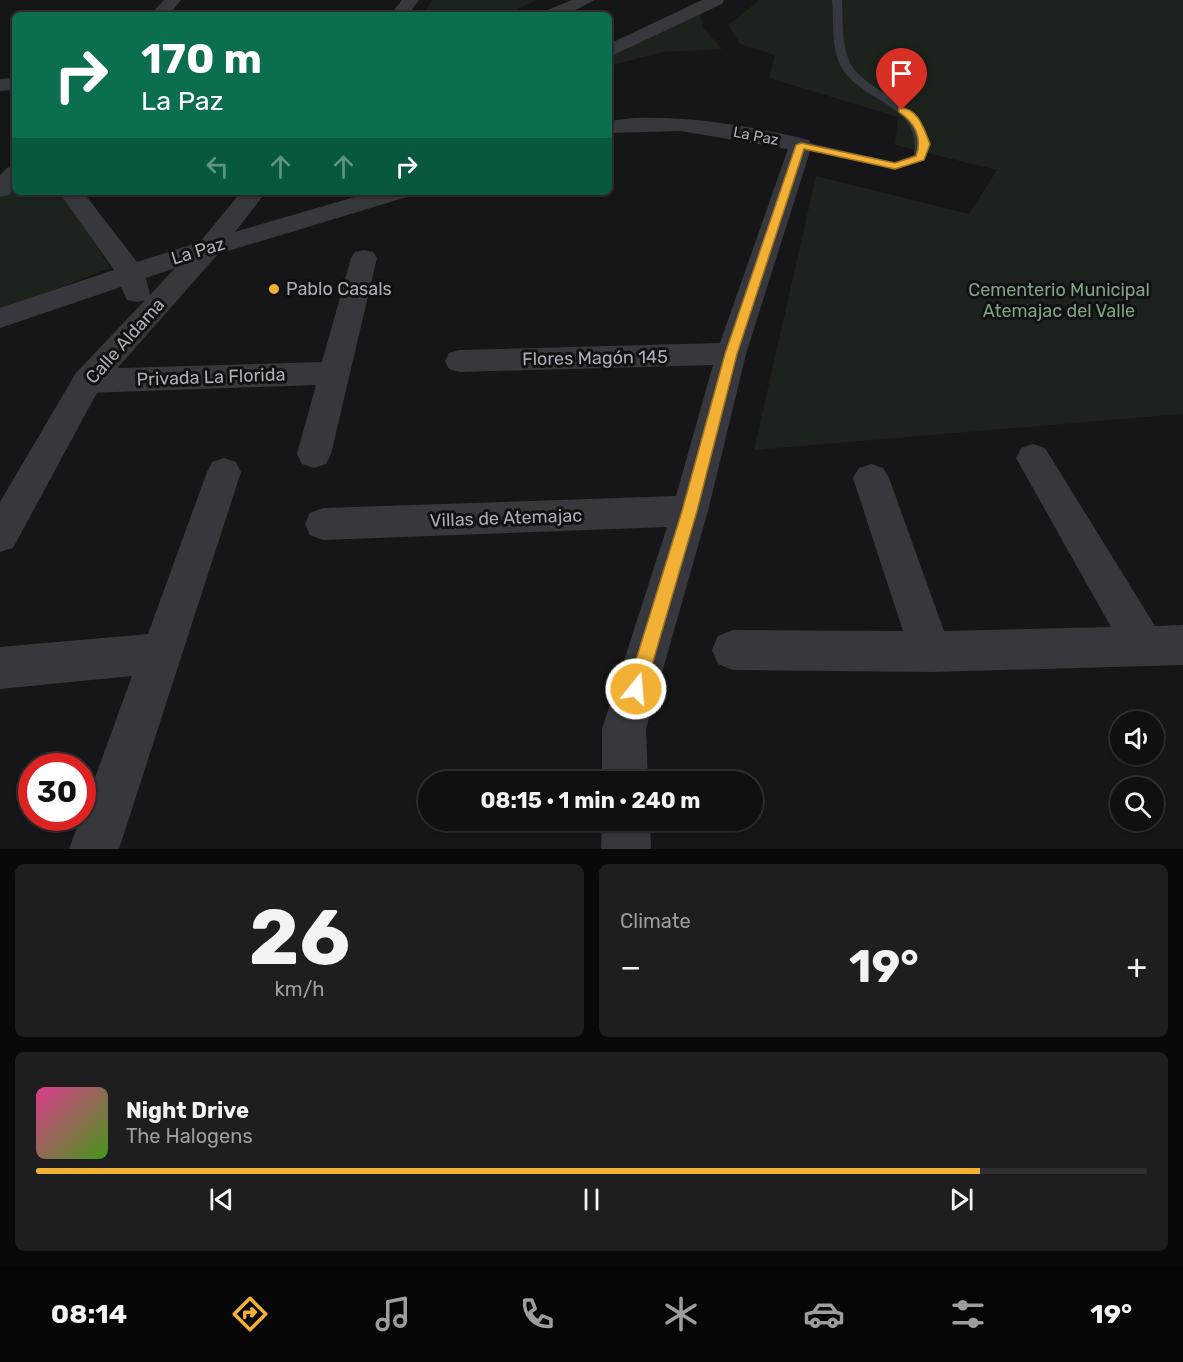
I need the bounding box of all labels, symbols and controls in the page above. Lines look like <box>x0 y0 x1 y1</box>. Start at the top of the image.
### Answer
text: 170 m <box>141 34 262 84</box>
icon: right <box>42 36 120 114</box>
pin <box>876 48 927 110</box>
icon: arrive <box>885 57 918 90</box>
text: La Paz <box>141 85 223 117</box>
street label: La Paz <box>732 123 781 149</box>
icon: left <box>201 150 234 183</box>
icon: ahead <box>264 150 297 183</box>
icon: ahead <box>327 150 360 183</box>
icon: right <box>390 150 423 183</box>
street label: La Paz <box>169 232 227 270</box>
place label: Pablo Casals <box>286 278 392 300</box>
park label: Cementerio Municipal Atemajac del Valle <box>968 279 1150 322</box>
marker: Pablo Casals <box>267 282 281 296</box>
street label: Calle Aldama <box>81 294 169 388</box>
street label: Flores Magón 145 <box>522 346 668 370</box>
street label: Privada La Florida <box>136 363 286 391</box>
street label: Villas de Atemajac <box>429 504 583 532</box>
position arrow <box>604 657 668 721</box>
map controls <box>1110 711 1164 831</box>
button: sound <box>1110 711 1164 765</box>
speed limit sign: 30 <box>18 753 96 831</box>
button: search <box>1110 777 1164 831</box>
text: 08:15 · 1 min · 240 m <box>481 787 700 814</box>
text: 26 <box>249 891 350 984</box>
text: Climate <box>620 909 691 933</box>
text: 19° <box>849 940 919 993</box>
text: − <box>620 947 641 986</box>
text: + <box>1126 947 1147 986</box>
text: km/h <box>275 977 324 1001</box>
text: Night Drive <box>126 1097 249 1124</box>
text: The Halogens <box>126 1124 253 1148</box>
icon: previous <box>205 1183 238 1216</box>
icon: pause <box>575 1183 608 1216</box>
icon: next <box>945 1183 978 1216</box>
icon: directions <box>229 1293 271 1335</box>
icon: music <box>372 1293 414 1335</box>
icon: phone <box>516 1293 558 1335</box>
icon: climate <box>660 1293 702 1335</box>
icon: car <box>803 1293 845 1335</box>
icon: filters <box>947 1293 989 1335</box>
text: 08:14 <box>51 1298 127 1330</box>
text: 19° <box>1090 1298 1132 1330</box>

